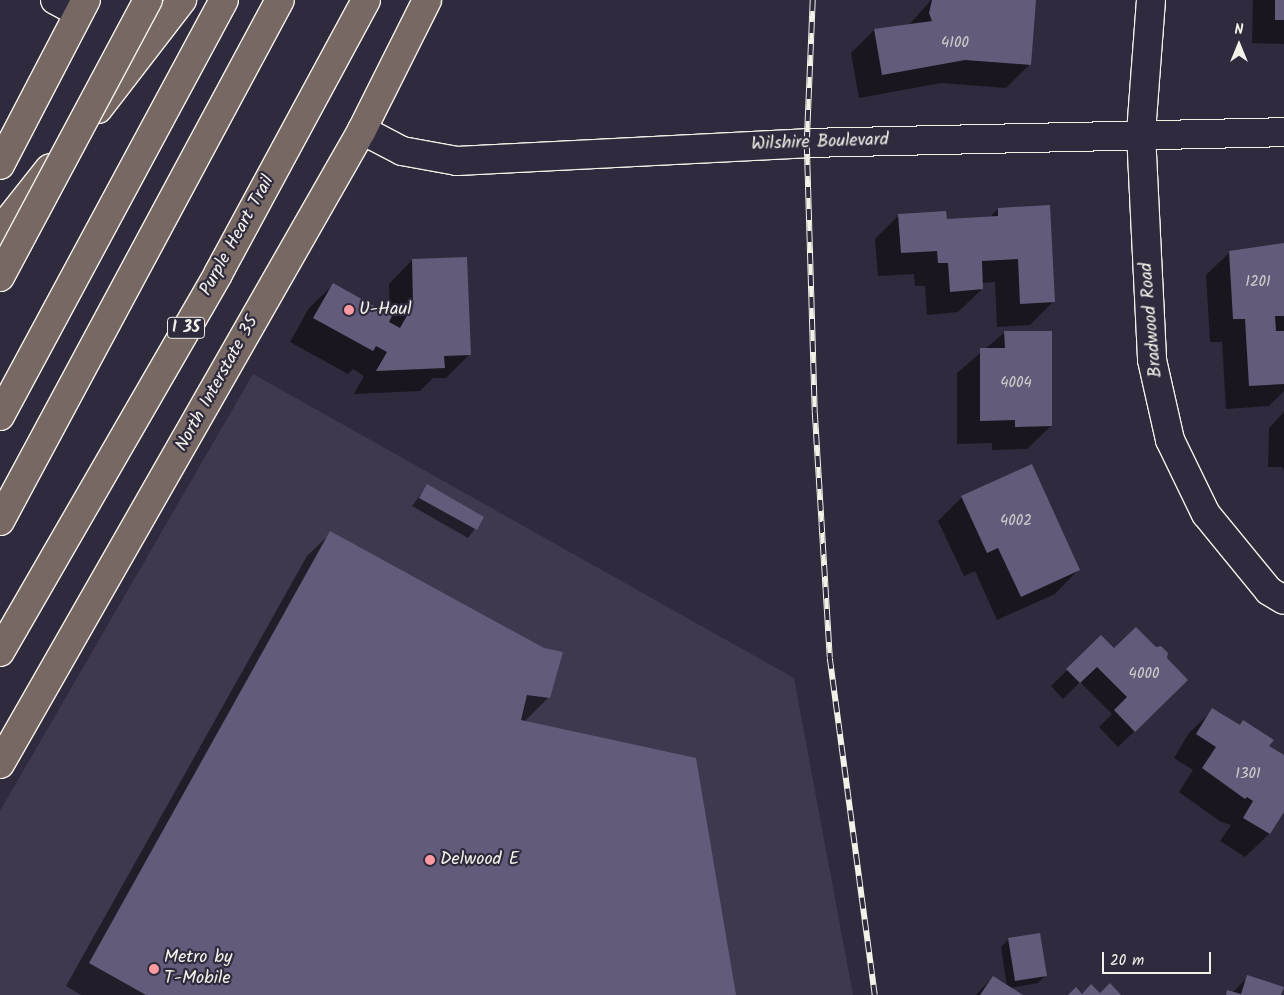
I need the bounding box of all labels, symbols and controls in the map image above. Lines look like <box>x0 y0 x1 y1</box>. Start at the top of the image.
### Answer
text: N <box>1235 19 1243 41</box>
north arrow <box>1214 20 1264 70</box>
house number: 4100 <box>941 35 969 53</box>
street label: Wilshire Boulevard <box>751 130 889 156</box>
street label: Purple Heart Trail <box>196 172 280 300</box>
street label: Bradwood Road <box>1136 261 1168 379</box>
house number: 1201 <box>1245 274 1271 292</box>
place label: U-Haul <box>359 299 412 321</box>
marker: U-Haul <box>343 304 355 316</box>
street label: North Interstate 35 <box>172 312 264 456</box>
road number: I 35 <box>166 314 206 342</box>
house number: 4004 <box>1000 375 1032 393</box>
house number: 4002 <box>1000 513 1032 531</box>
house number: 4000 <box>1129 666 1159 684</box>
house number: 1301 <box>1235 766 1261 784</box>
place label: Delwood E <box>440 849 519 871</box>
marker: Delwood E <box>424 854 436 866</box>
scale bar <box>1104 942 1213 974</box>
place label: Metro by T-Mobile <box>164 948 232 991</box>
text: 20 m <box>1110 949 1144 973</box>
marker: Metro by T-Mobile <box>148 963 160 975</box>

